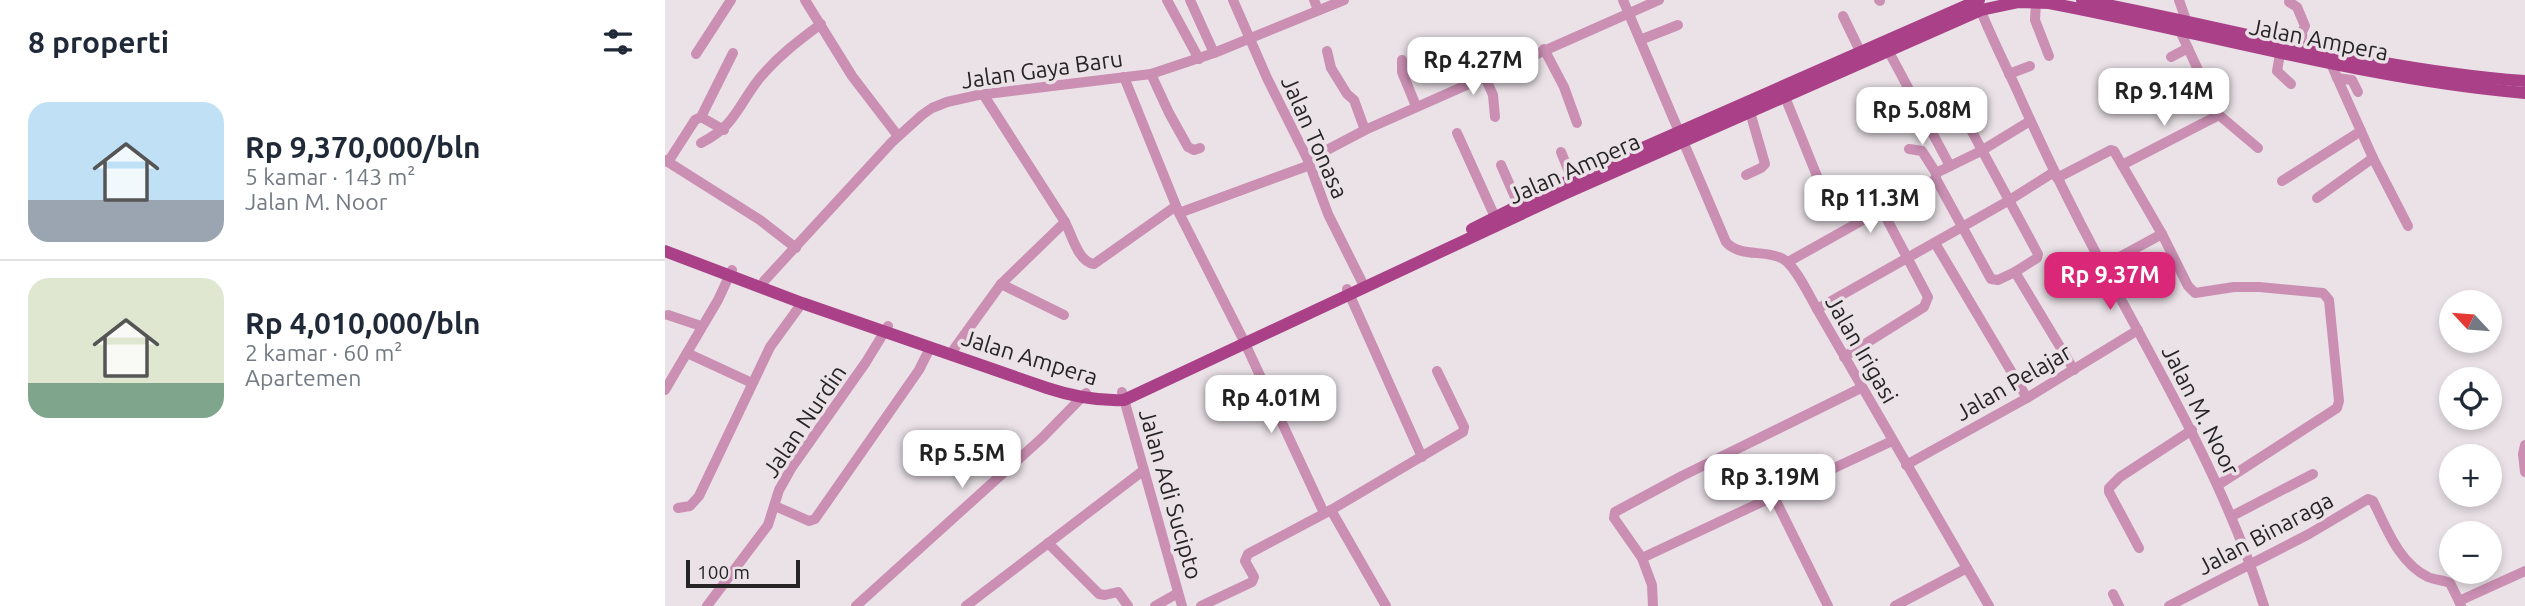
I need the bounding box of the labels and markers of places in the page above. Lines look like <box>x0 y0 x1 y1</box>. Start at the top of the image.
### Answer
pin: Rp 4.27M <box>1401 38 1545 97</box>
pin: Rp 9.14M <box>2092 68 2236 128</box>
pin: Rp 5.08M <box>1850 88 1994 147</box>
pin: Rp 11.3M <box>1798 176 1942 235</box>
pin: Rp 9.37M <box>2038 252 2182 312</box>
pin: Rp 4.01M <box>1199 376 1343 435</box>
pin: Rp 5.5M <box>897 430 1027 490</box>
pin: Rp 3.19M <box>1698 454 1842 514</box>

